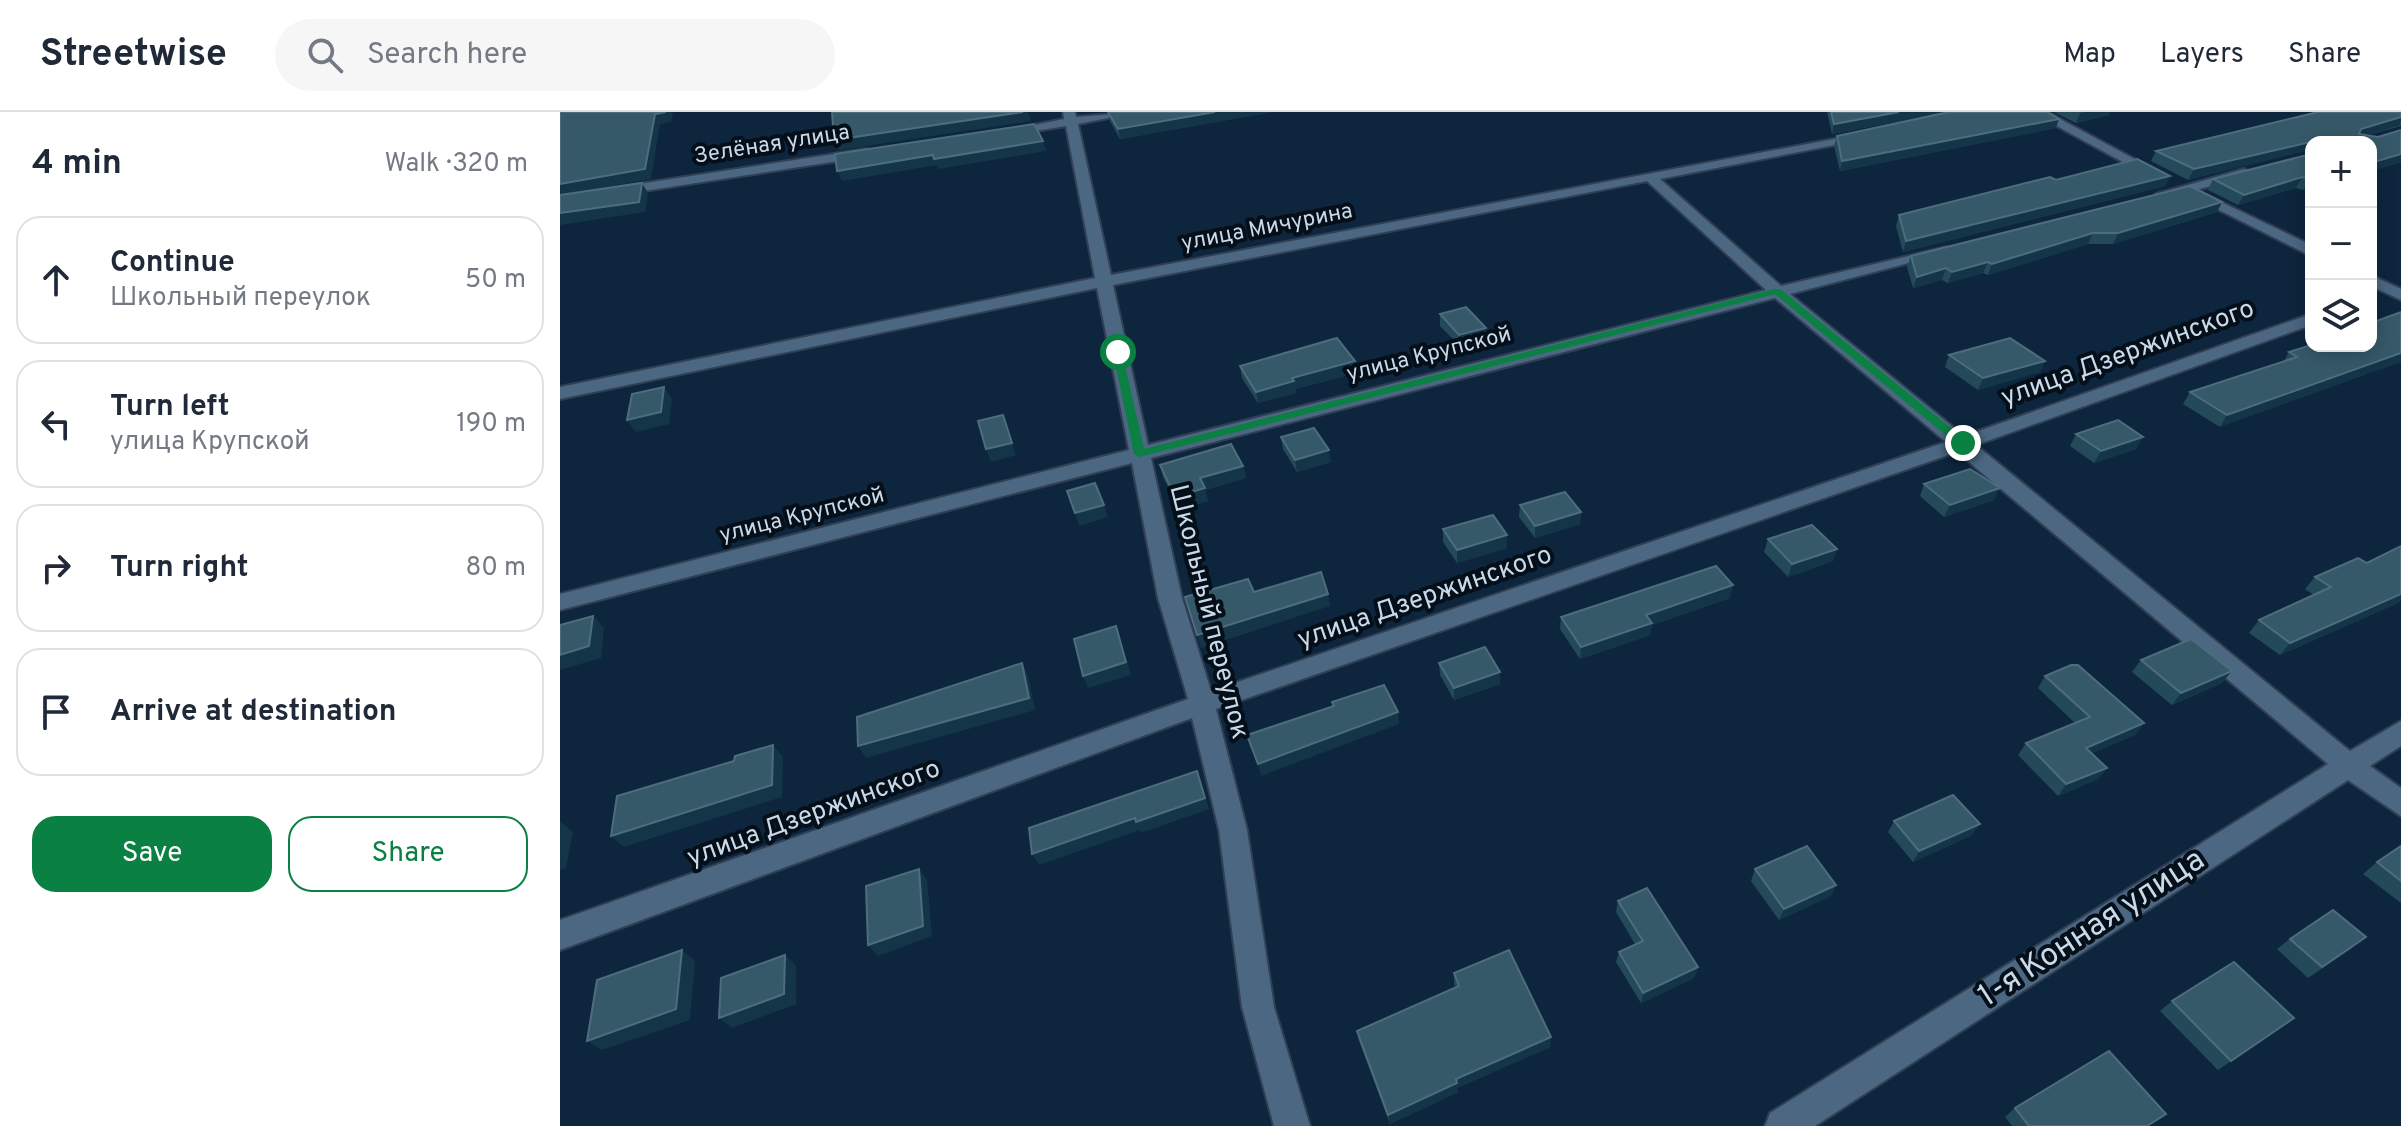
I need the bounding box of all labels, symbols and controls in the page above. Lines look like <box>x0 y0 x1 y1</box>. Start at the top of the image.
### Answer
search box <box>275 19 835 91</box>
text: Streetwise <box>40 31 227 80</box>
icon: search <box>303 33 347 77</box>
text: Search here <box>367 37 527 74</box>
text: Map <box>2063 37 2116 73</box>
text: Layers <box>2160 37 2244 73</box>
text: Share <box>2288 37 2361 73</box>
street label: Зелёная улица <box>692 119 852 171</box>
map controls <box>2305 136 2377 352</box>
button: + <box>2305 136 2377 208</box>
text: 4 min <box>32 143 122 186</box>
text: Walk · 320 m <box>384 148 528 181</box>
street label: улица Мичурина <box>1179 198 1355 258</box>
button: − <box>2305 208 2377 280</box>
text: Continue <box>110 245 235 282</box>
icon: ahead <box>34 258 78 302</box>
text: 50 m <box>465 264 526 297</box>
button: layers <box>2305 280 2377 352</box>
text: Школьный переулок <box>110 282 371 315</box>
street label: улица Дзержинского <box>1997 293 2259 415</box>
street label: улица Крупской <box>1344 321 1514 389</box>
route start <box>1100 334 1136 370</box>
text: Turn left <box>110 389 230 426</box>
icon: left <box>34 402 78 446</box>
text: 190 m <box>456 408 526 441</box>
route end <box>1945 425 1981 461</box>
text: улица Крупской <box>110 426 310 459</box>
street label: Школьный переулок <box>1160 481 1256 743</box>
street label: улица Крупской <box>717 482 887 550</box>
street label: улица Дзержинского <box>1293 539 1557 657</box>
icon: right <box>34 546 78 590</box>
text: Turn right <box>110 550 248 587</box>
text: 80 m <box>466 552 526 585</box>
icon: arrive <box>34 690 78 734</box>
text: Arrive at destination <box>110 694 396 731</box>
street label: улица Дзержинского <box>683 753 945 875</box>
button: Save <box>32 816 272 892</box>
button: Share <box>288 816 528 892</box>
street label: 1-я Конная улица <box>1971 841 2213 1017</box>

